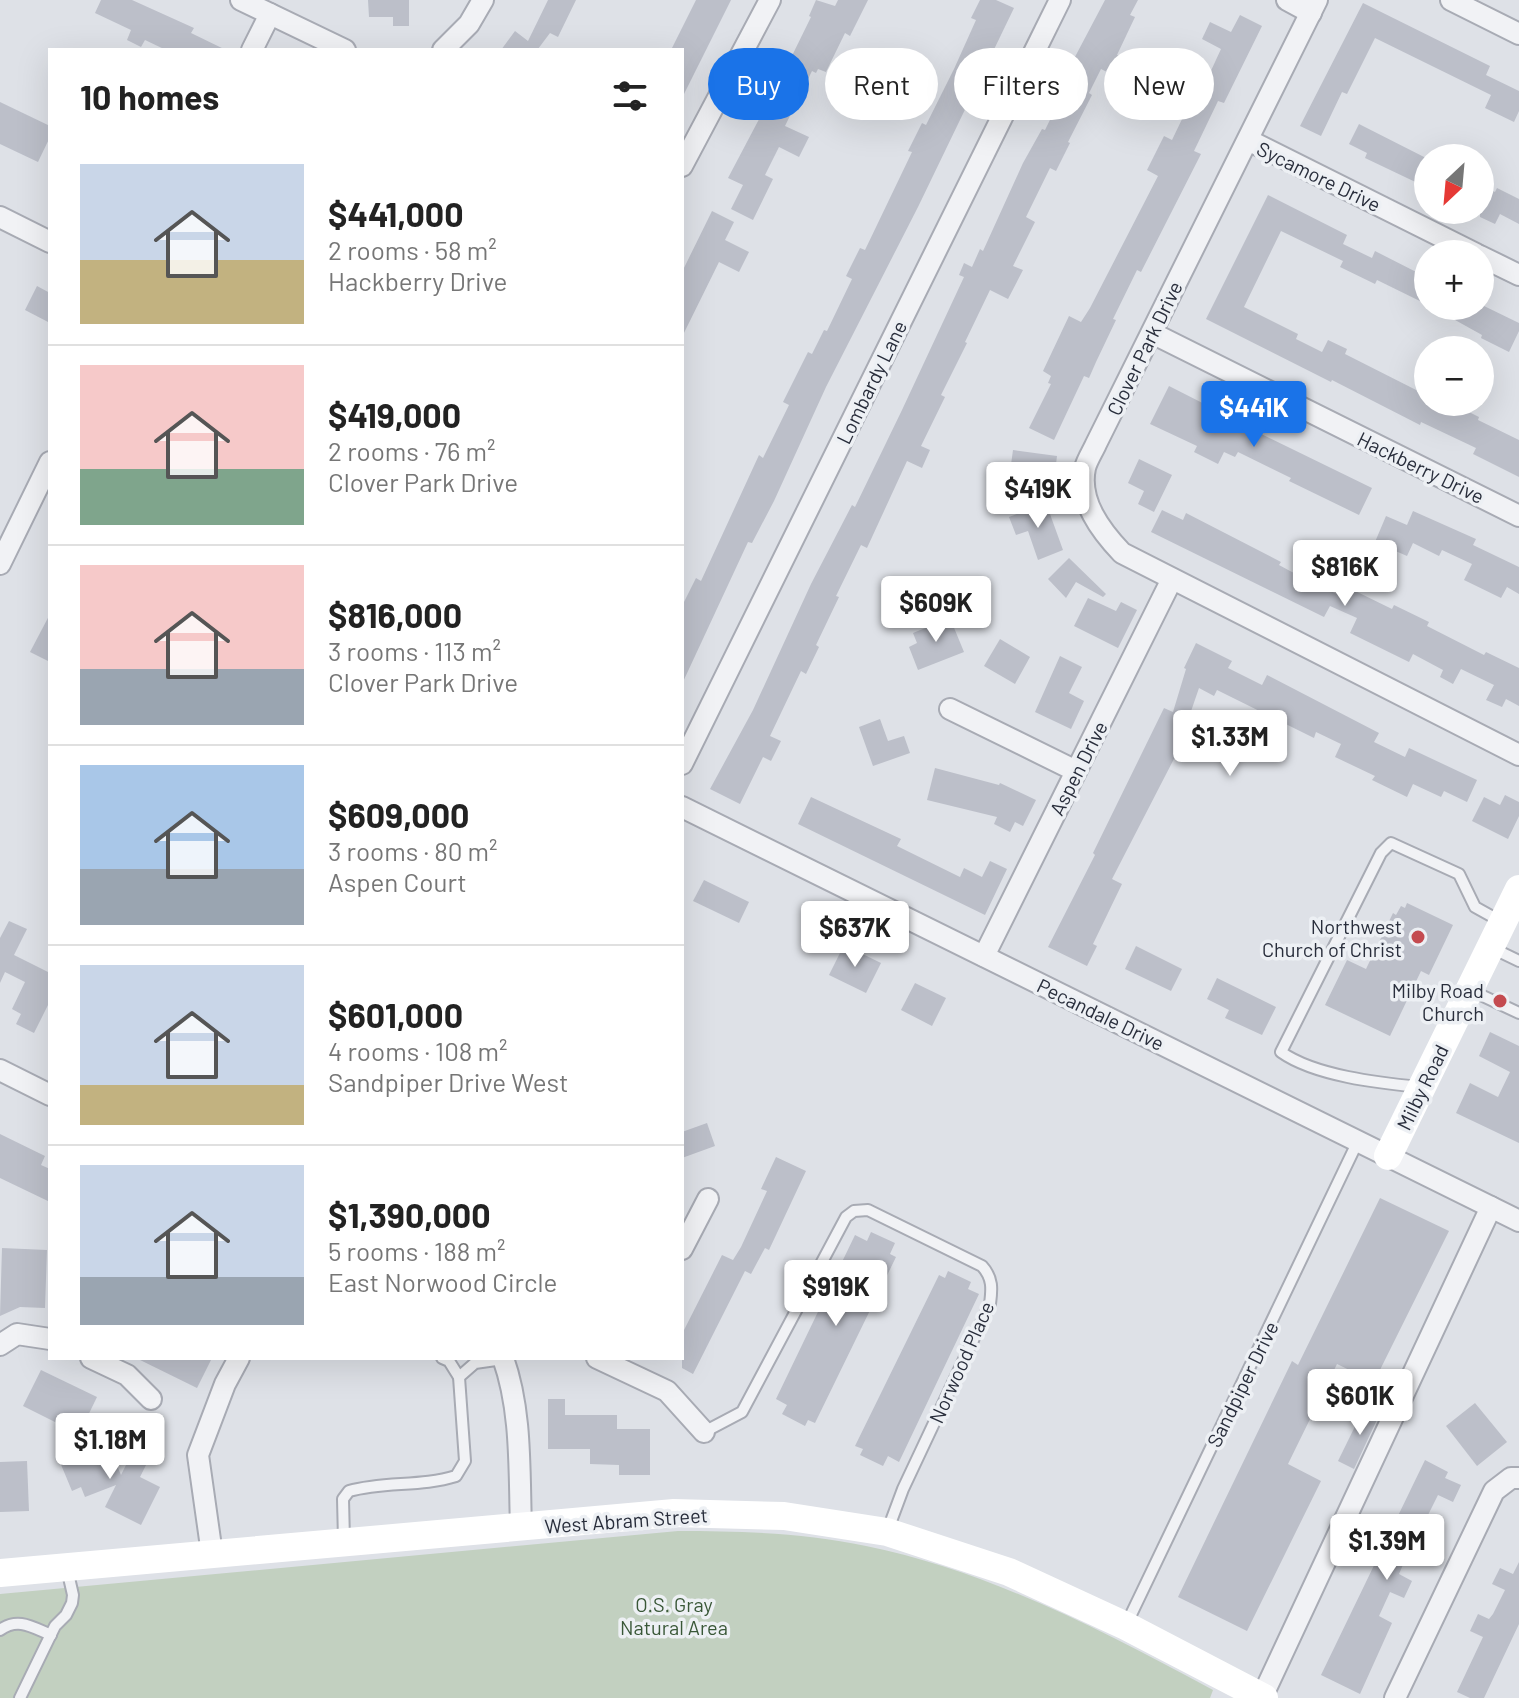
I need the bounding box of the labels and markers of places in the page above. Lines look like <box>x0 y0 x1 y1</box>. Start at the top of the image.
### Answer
pin: $441K <box>1198 381 1310 449</box>
pin: $419K <box>982 462 1094 530</box>
pin: $816K <box>1289 540 1401 608</box>
pin: $609K <box>880 576 992 644</box>
pin: $1.33M <box>1165 710 1295 778</box>
pin: $637K <box>799 901 911 969</box>
place label: Northwest Church of Christ <box>1262 914 1402 961</box>
marker: Northwest Church of Christ <box>1409 928 1427 946</box>
place label: Milby Road Church <box>1392 978 1484 1025</box>
marker: Milby Road Church <box>1491 992 1509 1010</box>
pin: $919K <box>780 1260 892 1328</box>
pin: $601K <box>1304 1369 1416 1437</box>
pin: $1.18M <box>45 1413 175 1481</box>
pin: $1.39M <box>1322 1514 1452 1582</box>

